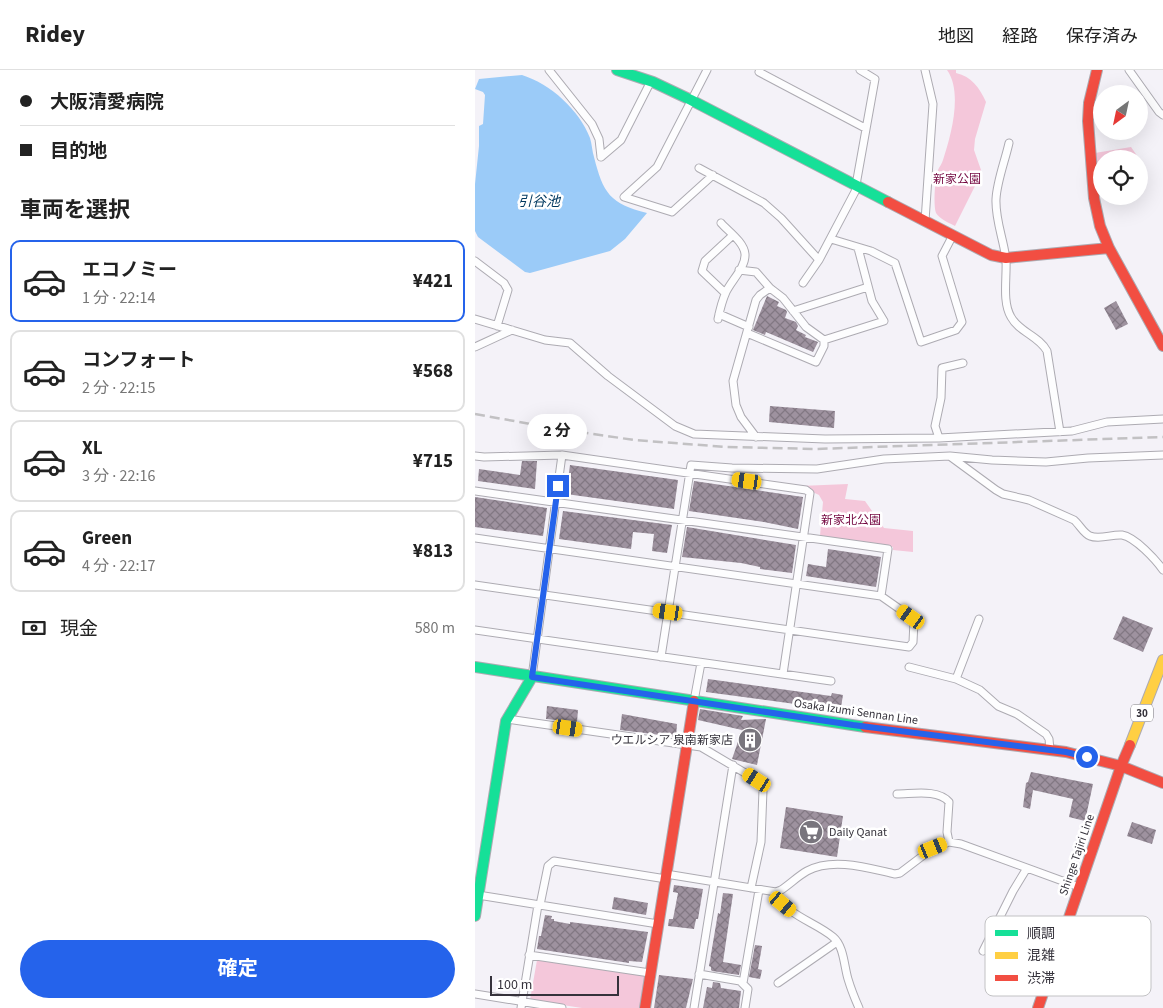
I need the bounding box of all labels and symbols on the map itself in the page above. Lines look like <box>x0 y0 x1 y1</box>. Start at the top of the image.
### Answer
north arrow <box>1093 85 1147 140</box>
park label: 新家公園 <box>933 171 981 188</box>
water label: 引谷池 <box>518 192 562 212</box>
callout: 2 分 <box>528 414 588 448</box>
car <box>731 471 762 491</box>
route end <box>547 475 569 497</box>
park label: 新家北公園 <box>821 512 881 529</box>
car <box>652 602 683 622</box>
car <box>894 602 927 632</box>
street label: Osaka Izumi Sennan Line <box>793 695 919 729</box>
road number: 30 <box>1131 704 1153 721</box>
car <box>552 718 583 738</box>
building icon: ウエルシア 泉南新家店 <box>737 727 763 753</box>
place label: ウエルシア 泉南新家店 <box>611 732 733 749</box>
route start <box>1076 746 1098 768</box>
car <box>740 766 773 794</box>
street label: Shinge Tajiri Line <box>1055 812 1099 898</box>
supermarket icon: Daily Qanat <box>798 819 824 845</box>
place label: Daily Qanat <box>829 824 887 841</box>
car <box>916 835 949 861</box>
car <box>766 889 799 919</box>
legend <box>985 916 1151 996</box>
text: 順調 <box>1027 924 1055 944</box>
text: 混雑 <box>1027 946 1055 966</box>
text: 渋滞 <box>1027 969 1055 989</box>
scale bar <box>490 973 619 996</box>

